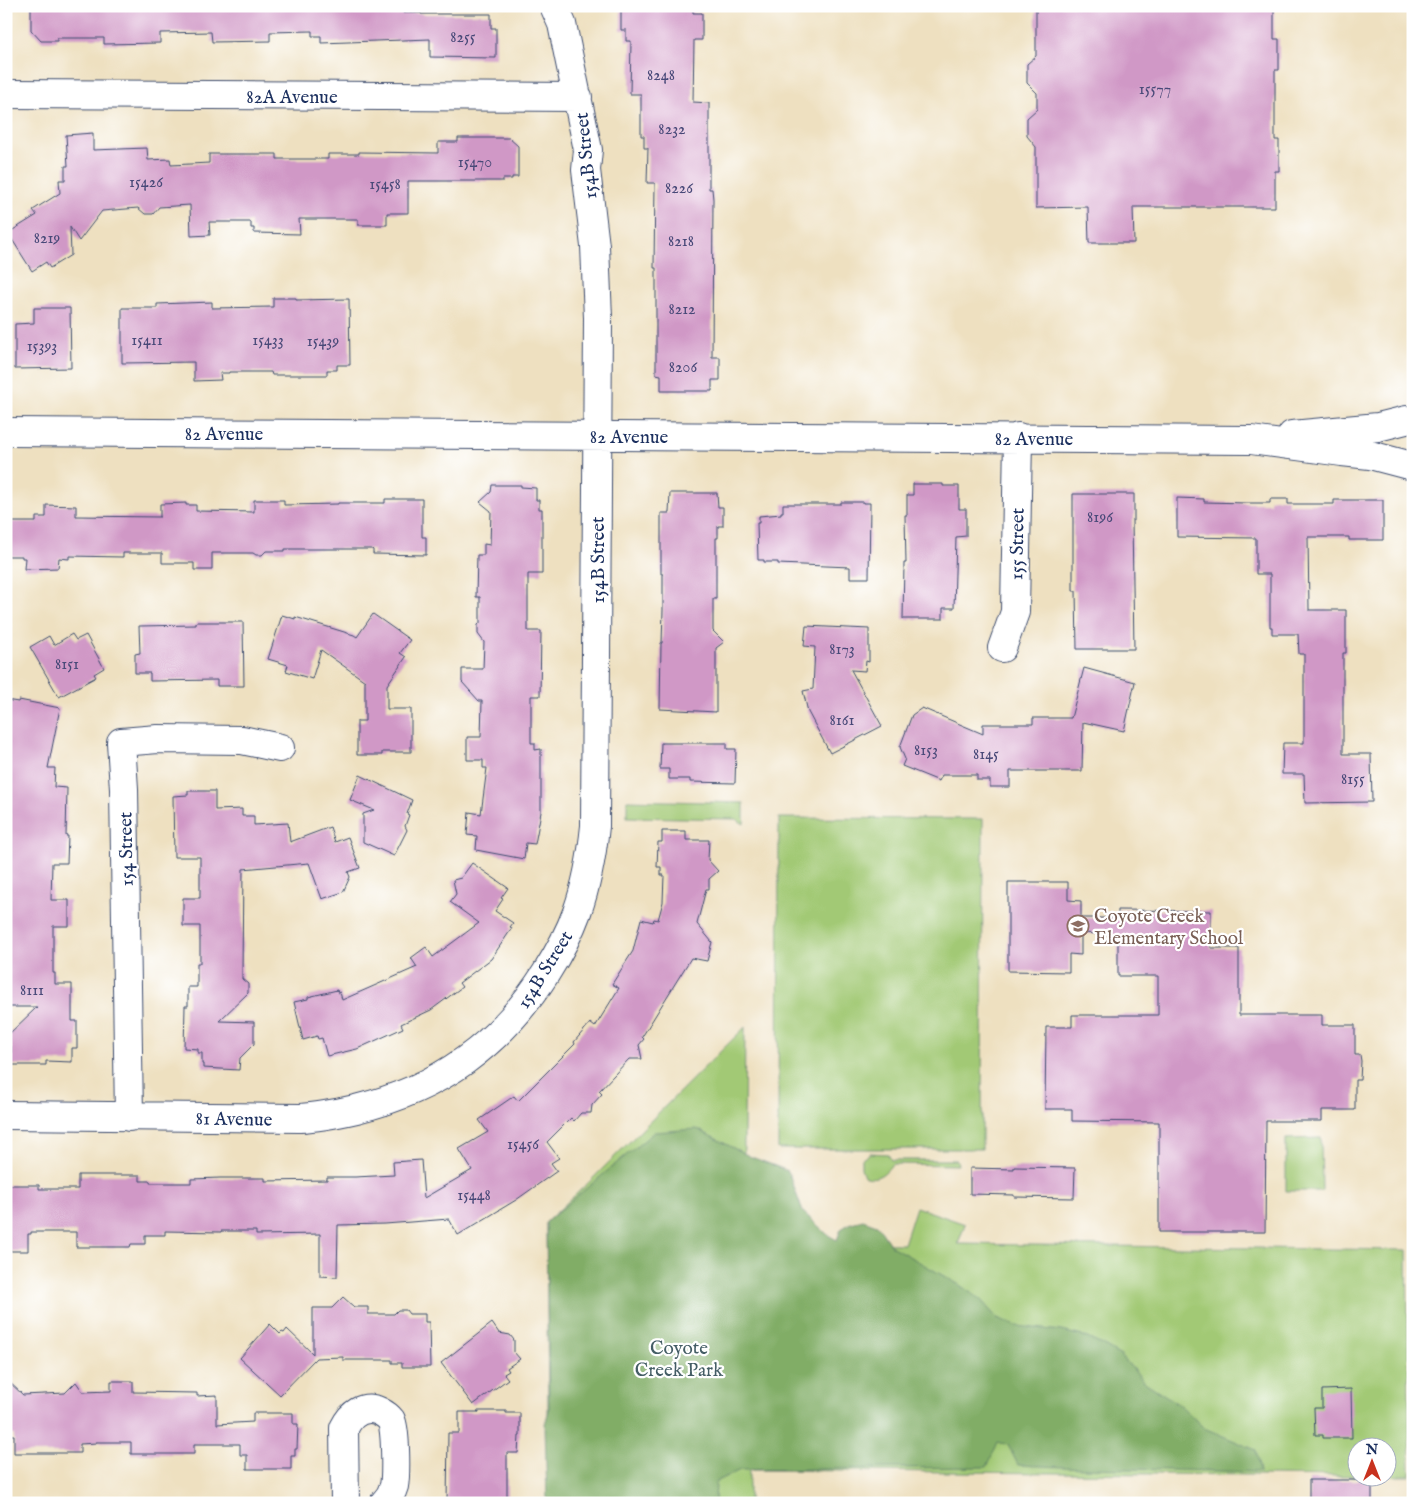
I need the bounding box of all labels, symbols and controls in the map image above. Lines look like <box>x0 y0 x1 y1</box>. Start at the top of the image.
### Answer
house number: 8255 <box>450 28 476 48</box>
house number: 8248 <box>647 66 675 86</box>
house number: 15577 <box>1139 80 1171 100</box>
street label: 82A Avenue <box>246 86 338 110</box>
street label: 154B Street <box>570 111 603 200</box>
house number: 8232 <box>658 120 686 140</box>
house number: 15470 <box>458 153 492 173</box>
house number: 15426 <box>129 173 163 193</box>
house number: 15458 <box>369 175 401 195</box>
house number: 8226 <box>665 179 693 199</box>
house number: 8219 <box>34 229 60 249</box>
house number: 8218 <box>668 232 694 252</box>
house number: 8212 <box>668 300 696 320</box>
house number: 15411 <box>131 331 163 351</box>
house number: 15433 <box>252 331 284 351</box>
house number: 15439 <box>307 332 339 352</box>
house number: 15393 <box>27 337 57 357</box>
house number: 8206 <box>669 358 697 378</box>
street label: 82 Avenue <box>185 423 264 447</box>
street label: 82 Avenue <box>590 426 669 450</box>
street label: 82 Avenue <box>995 428 1074 452</box>
street label: 155 Street <box>1005 507 1031 580</box>
house number: 8196 <box>1087 508 1113 528</box>
street label: 154B Street <box>587 516 611 604</box>
house number: 8173 <box>829 640 855 660</box>
house number: 8151 <box>55 655 79 675</box>
house number: 8161 <box>830 711 854 731</box>
house number: 8153 <box>914 741 938 761</box>
house number: 8145 <box>973 745 999 765</box>
house number: 8155 <box>1341 770 1365 790</box>
street label: 154 Street <box>114 811 140 886</box>
place label: Coyote Creek Elementary School <box>1094 905 1244 951</box>
school or university icon: Coyote Creek Elementary School <box>1066 914 1090 938</box>
street label: 154B Street <box>512 926 579 1013</box>
house number: 8111 <box>20 981 44 1001</box>
street label: 81 Avenue <box>195 1107 273 1133</box>
house number: 15456 <box>507 1135 539 1155</box>
house number: 15448 <box>457 1186 491 1206</box>
park label: Coyote Creek Park <box>635 1337 724 1383</box>
north arrow <box>1346 1436 1396 1486</box>
text: N <box>1365 1441 1378 1459</box>

